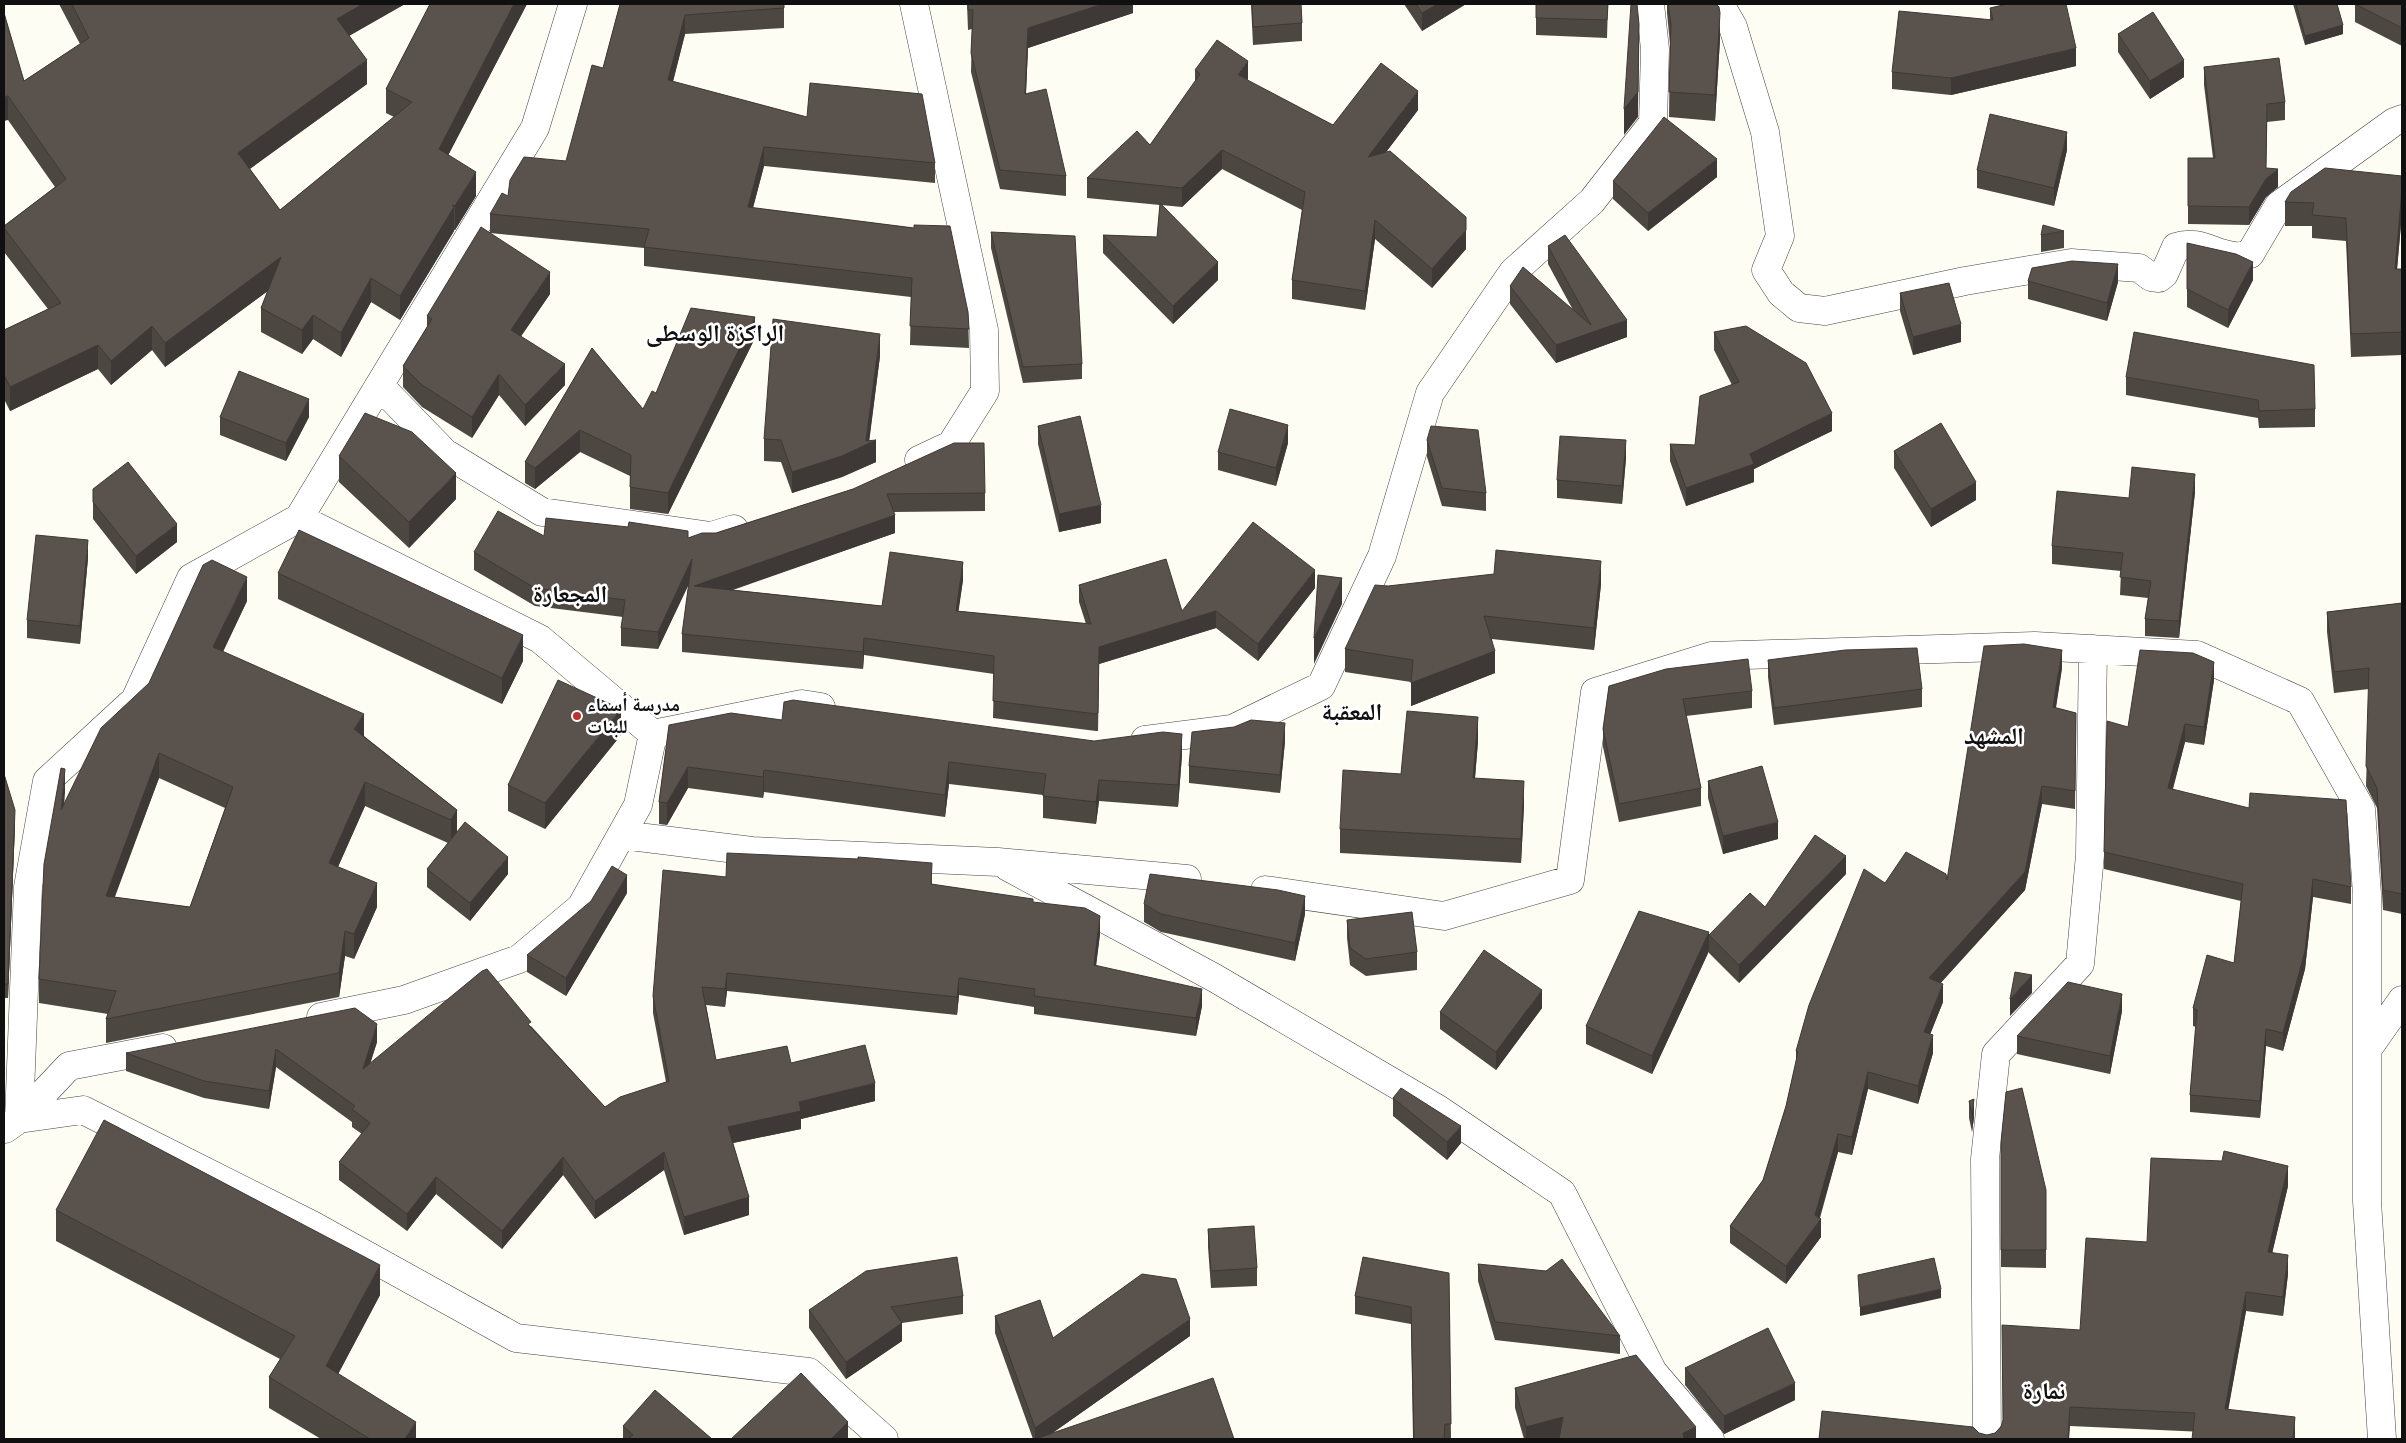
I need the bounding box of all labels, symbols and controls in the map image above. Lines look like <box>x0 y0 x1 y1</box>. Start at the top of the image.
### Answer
district label: الراكزة الوسطى <box>646 316 784 352</box>
district label: المجعارة <box>533 577 607 613</box>
place label: مدرسة أسماء للبنات <box>587 691 680 742</box>
district label: المعقبة <box>1322 695 1382 731</box>
marker: مدرسة أسماء للبنات <box>571 710 583 722</box>
district label: المشهد <box>1964 719 2024 755</box>
district label: نمارة <box>2023 1374 2065 1410</box>

